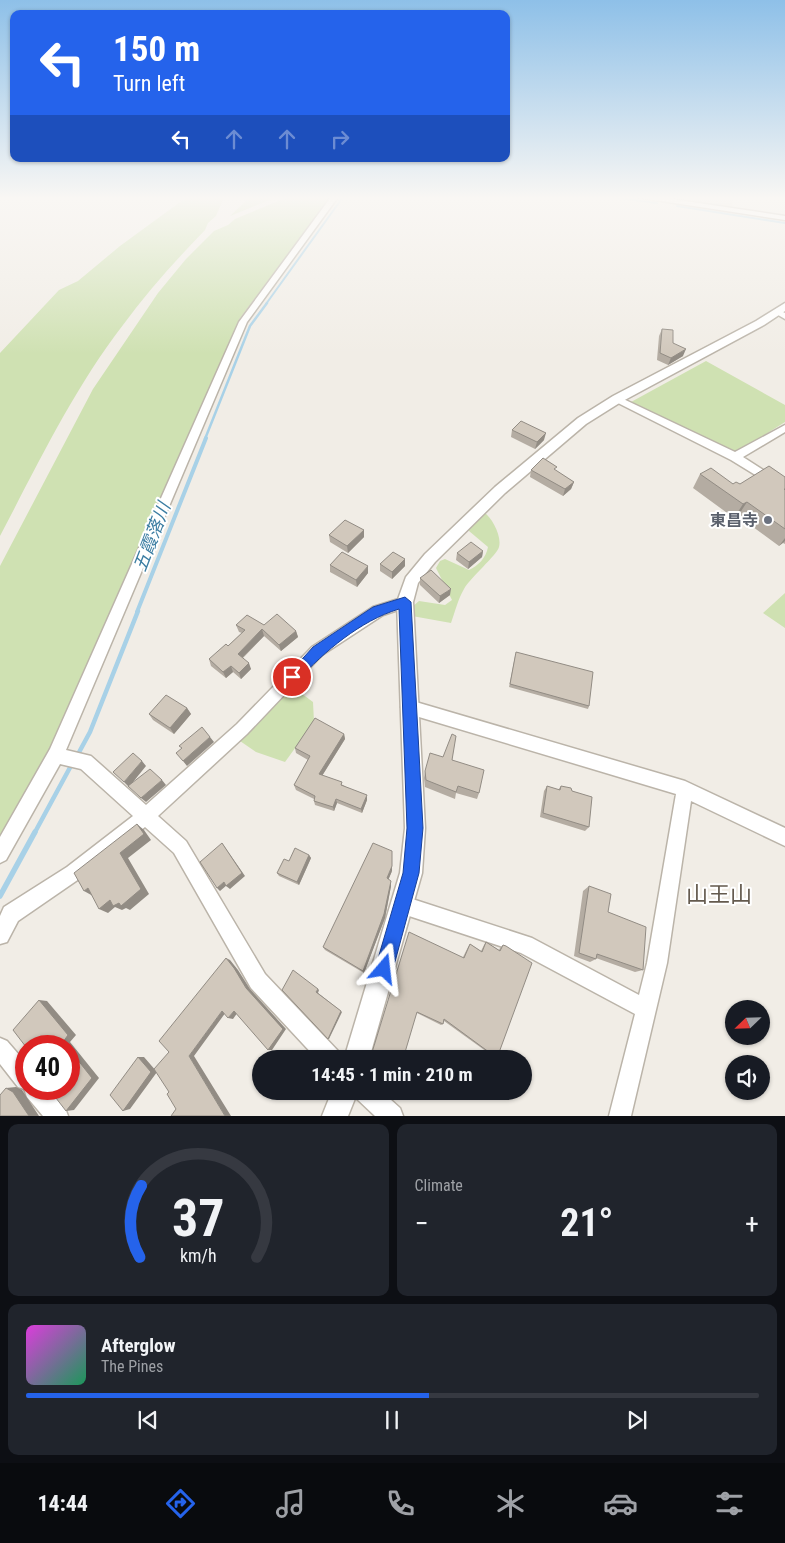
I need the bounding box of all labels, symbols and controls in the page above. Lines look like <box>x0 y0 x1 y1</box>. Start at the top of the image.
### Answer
text: 150 m <box>113 29 200 70</box>
icon: left <box>30 30 95 95</box>
text: Turn left <box>113 71 185 96</box>
icon: left <box>167 125 195 153</box>
icon: ahead <box>220 125 248 153</box>
icon: ahead <box>273 125 301 153</box>
icon: right <box>326 125 354 153</box>
water label: 五霞落川 <box>129 498 175 574</box>
place label: 東昌寺 <box>710 511 758 530</box>
marker: 東昌寺 <box>762 514 774 526</box>
pin <box>271 656 313 698</box>
icon: arrive <box>278 663 306 691</box>
district label: 山王山 <box>686 882 752 907</box>
position arrow <box>357 942 409 994</box>
north arrow <box>725 1000 770 1045</box>
map controls <box>725 1000 770 1100</box>
speed limit sign: 40 <box>15 1035 80 1100</box>
button: sound <box>725 1055 770 1100</box>
text: 14:45 · 1 min · 210 m <box>311 1063 473 1086</box>
text: Climate <box>415 1176 463 1195</box>
text: 37 <box>172 1188 225 1249</box>
text: 21° <box>560 1201 613 1245</box>
text: − <box>415 1207 429 1240</box>
text: + <box>745 1207 759 1240</box>
text: km/h <box>180 1245 217 1266</box>
text: Afterglow <box>101 1334 175 1357</box>
text: The Pines <box>101 1357 163 1376</box>
icon: previous <box>134 1406 162 1434</box>
icon: pause <box>378 1406 406 1434</box>
icon: next <box>623 1406 651 1434</box>
icon: directions <box>163 1486 198 1521</box>
icon: music <box>273 1486 308 1521</box>
icon: phone <box>383 1486 418 1521</box>
icon: climate <box>493 1486 528 1521</box>
icon: car <box>603 1486 638 1521</box>
icon: filters <box>712 1486 747 1521</box>
text: 14:44 <box>37 1491 88 1516</box>

